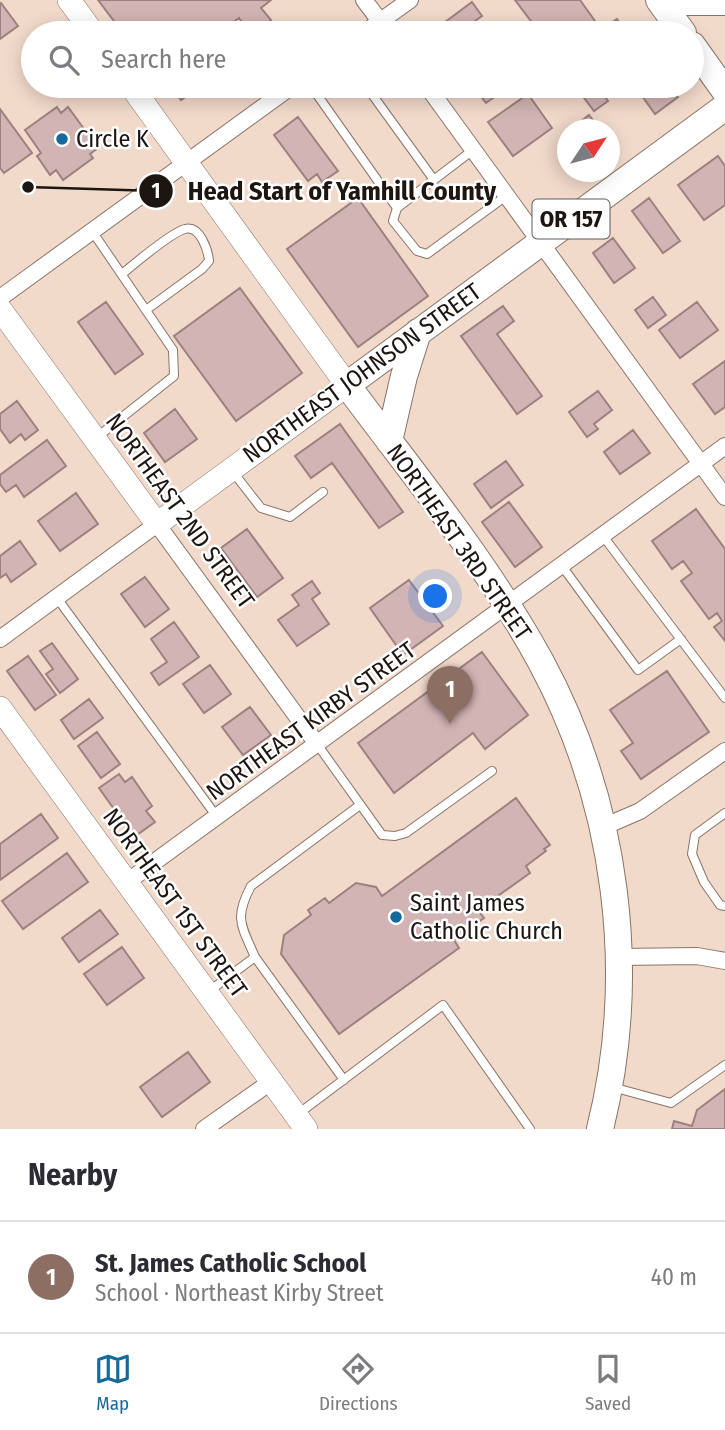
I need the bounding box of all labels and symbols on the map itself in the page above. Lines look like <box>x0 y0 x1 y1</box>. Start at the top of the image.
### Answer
north arrow <box>557 119 620 182</box>
place label: Circle K <box>76 125 149 153</box>
marker: Circle K <box>54 131 70 147</box>
callout: Head Start of Yamhill County <box>139 167 510 214</box>
text: Head Start of Yamhill County <box>188 176 497 207</box>
text: 1 <box>152 178 160 204</box>
road number: OR 157 <box>532 200 610 238</box>
street label: NORTHEAST JOHNSON STREET <box>238 277 486 469</box>
street label: NORTHEAST 2ND STREET <box>100 408 260 614</box>
street label: NORTHEAST 3RD STREET <box>381 439 537 645</box>
your location <box>418 579 452 613</box>
street label: NORTHEAST KIRBY STREET <box>201 636 421 806</box>
pin: 1 <box>427 666 473 724</box>
street label: NORTHEAST 1ST STREET <box>97 803 253 1003</box>
place label: Saint James Catholic Church <box>410 889 563 945</box>
marker: Saint James Catholic Church <box>388 909 404 925</box>

